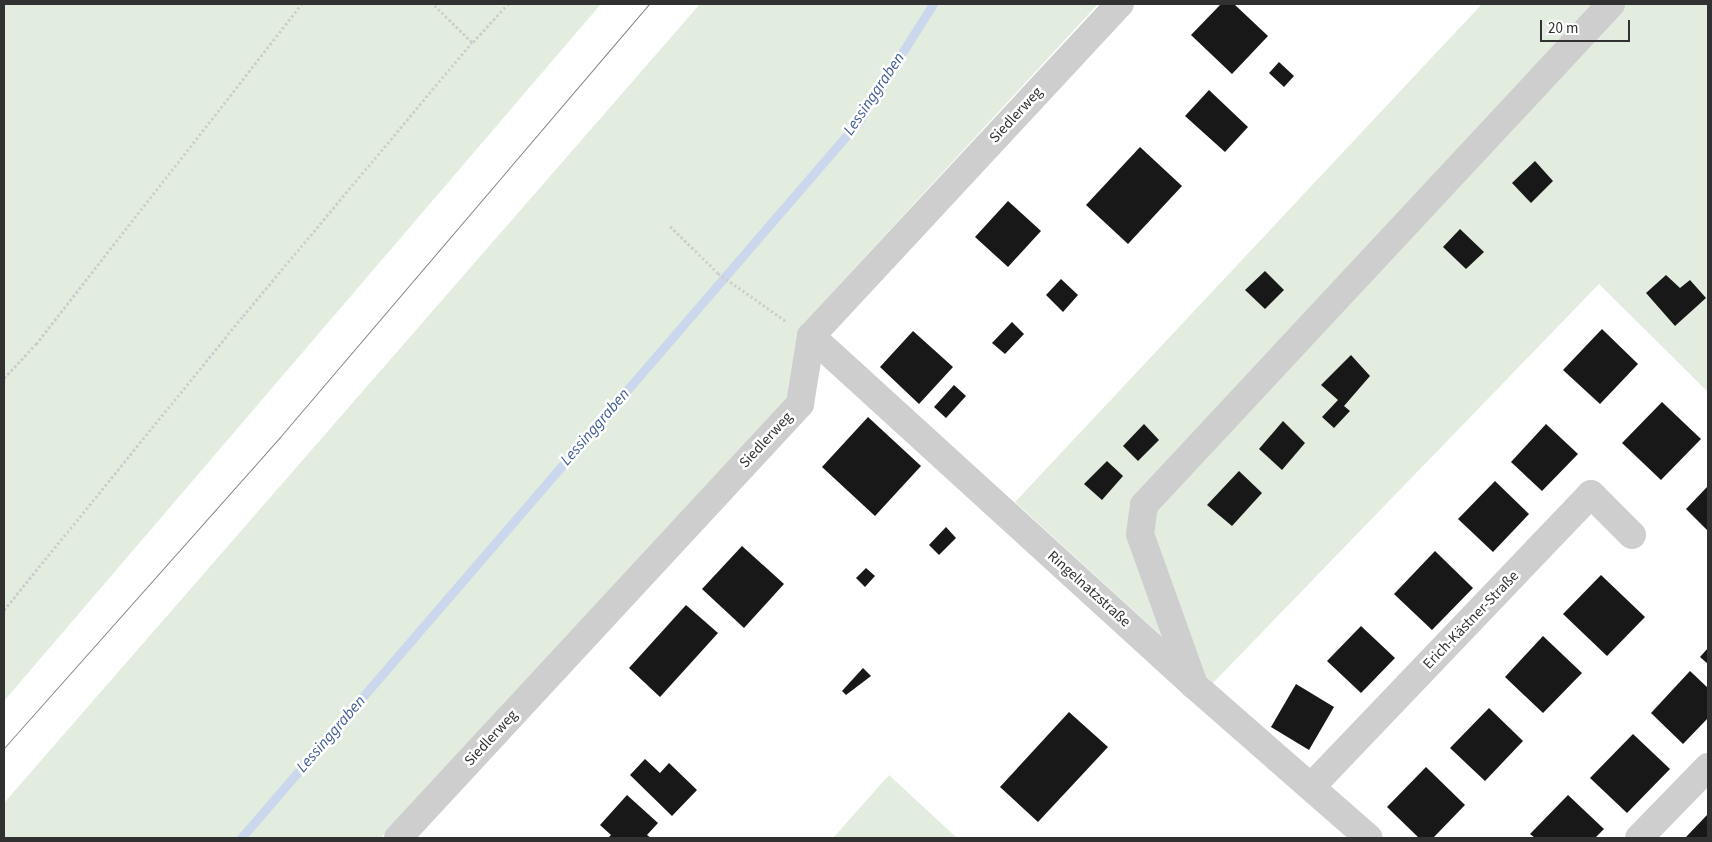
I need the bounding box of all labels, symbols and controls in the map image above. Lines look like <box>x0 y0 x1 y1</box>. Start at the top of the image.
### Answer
scale bar <box>1542 10 1632 42</box>
text: 20 m <box>1548 18 1578 39</box>
water label: Lessinggraben <box>839 49 909 139</box>
street label: Siedlerweg <box>986 83 1046 147</box>
water label: Lessinggraben <box>556 385 634 469</box>
street label: Siedlerweg <box>736 408 796 472</box>
street label: Ringelnatzstraße <box>1044 547 1134 631</box>
street label: Erich-Kästner-Straße <box>1419 567 1523 673</box>
water label: Lessinggraben <box>292 692 370 776</box>
street label: Siedlerweg <box>461 706 521 770</box>

